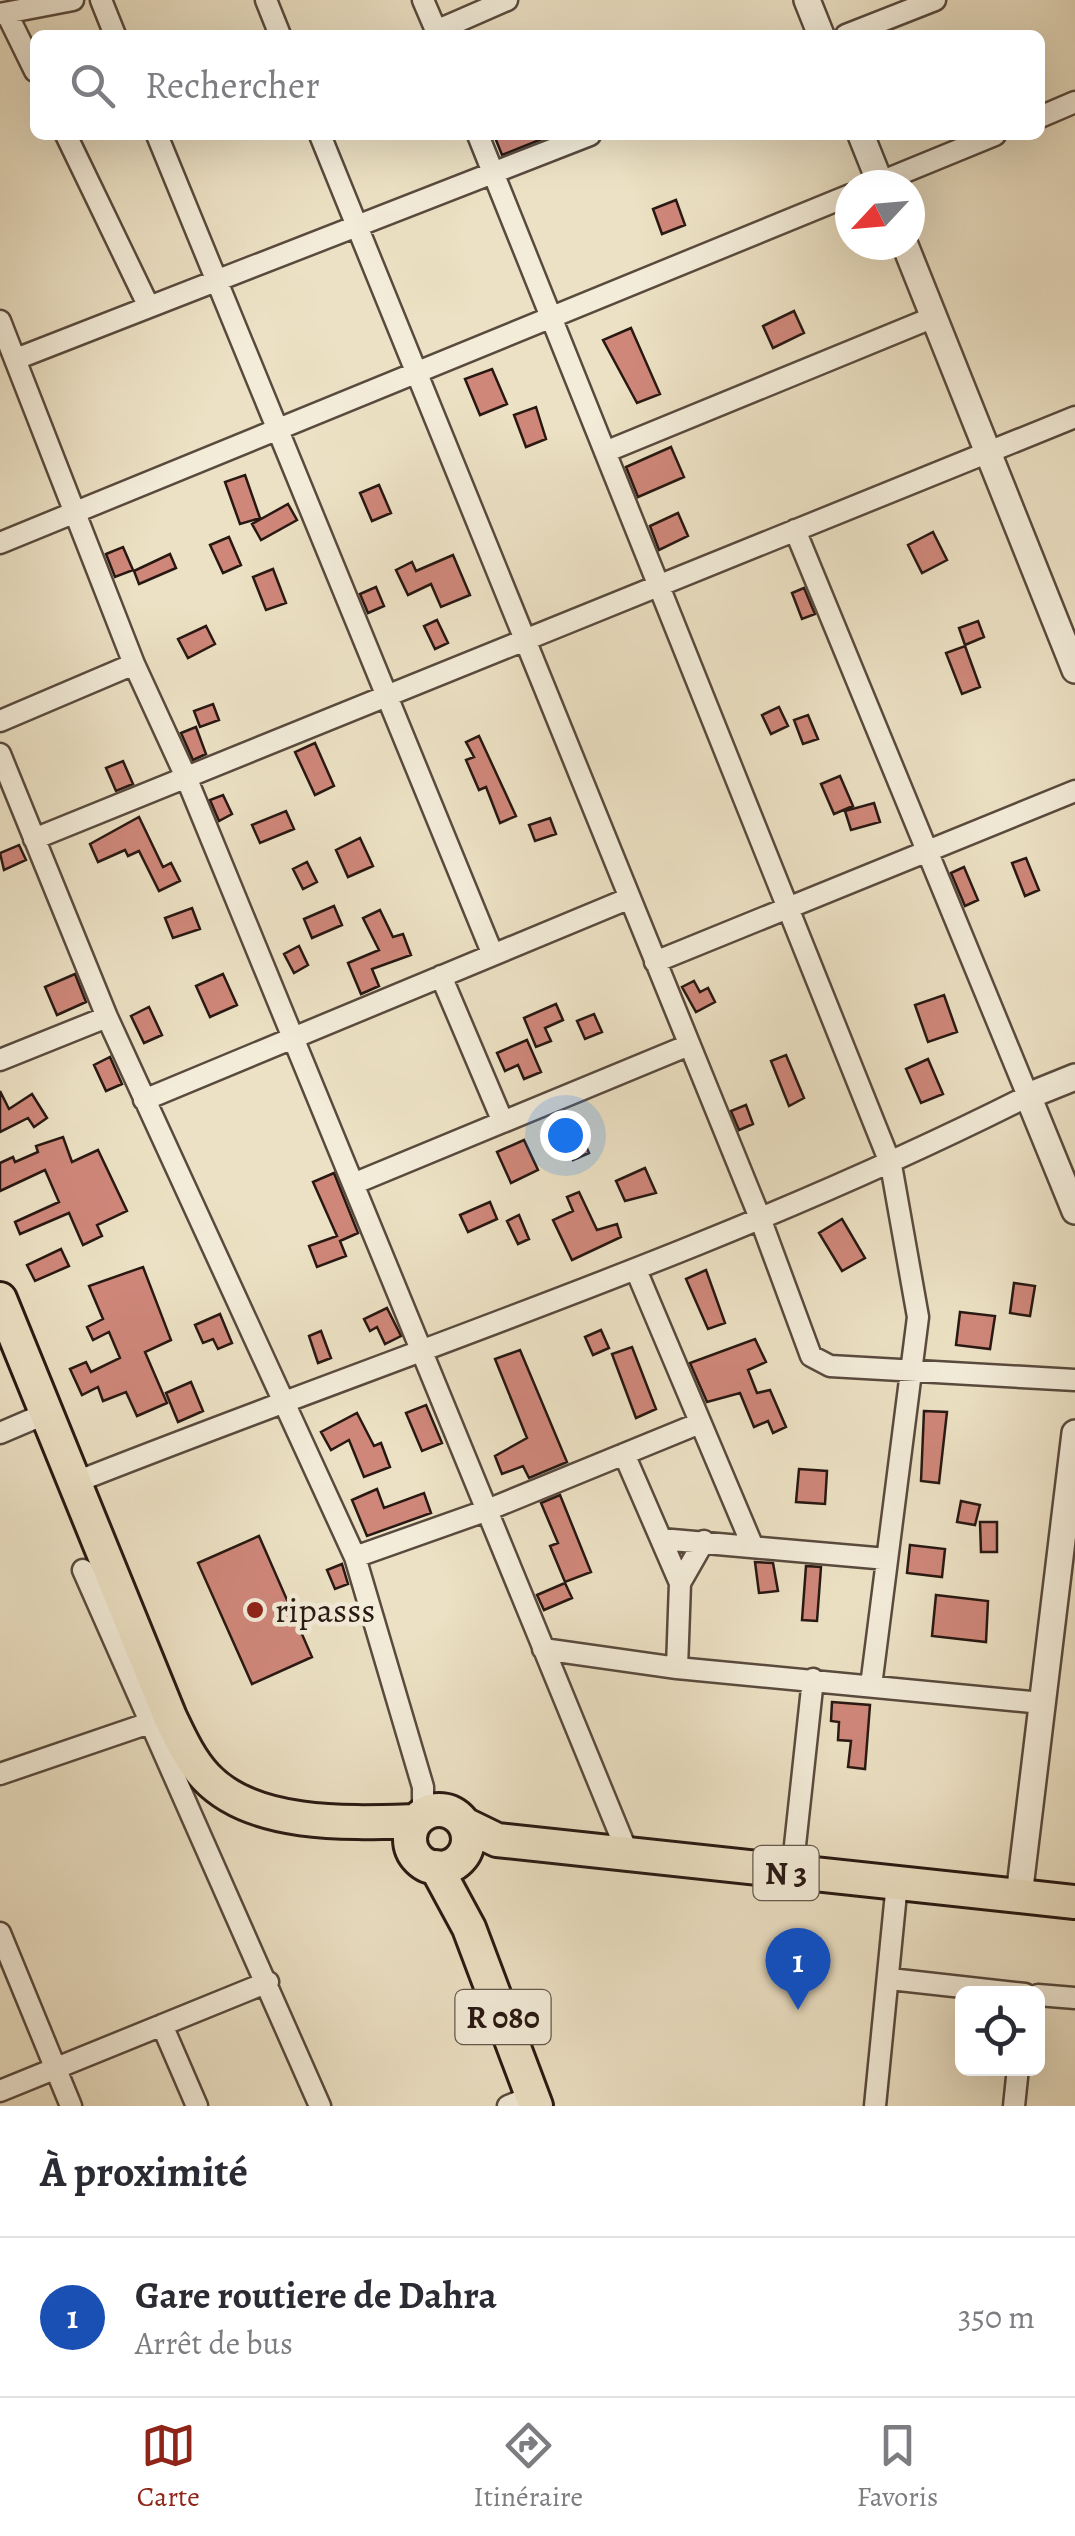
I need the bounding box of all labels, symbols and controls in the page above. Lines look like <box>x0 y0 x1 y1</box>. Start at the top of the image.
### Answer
search box <box>30 30 1045 140</box>
icon: search <box>65 58 120 113</box>
text: Rechercher <box>145 59 320 111</box>
north arrow <box>835 170 925 260</box>
your location <box>540 1110 591 1161</box>
place label: ripasss <box>275 1586 375 1634</box>
marker: ripasss <box>244 1599 266 1621</box>
road number: N 3 <box>754 1846 818 1900</box>
pin: 1 <box>766 1928 830 2010</box>
map controls <box>955 1986 1045 2076</box>
button: locate <box>955 1986 1045 2076</box>
road number: R 080 <box>456 1990 550 2044</box>
text: À proximité <box>40 2143 248 2200</box>
text: Gare routiere de Dahra <box>135 2269 497 2321</box>
text: 1 <box>67 2295 78 2339</box>
text: 350 m <box>958 2295 1035 2339</box>
text: Arrêt de bus <box>135 2321 293 2365</box>
tab: Carte <box>137 2418 200 2516</box>
tab: Itinéraire <box>474 2418 583 2516</box>
tab: Favoris <box>857 2418 938 2516</box>

